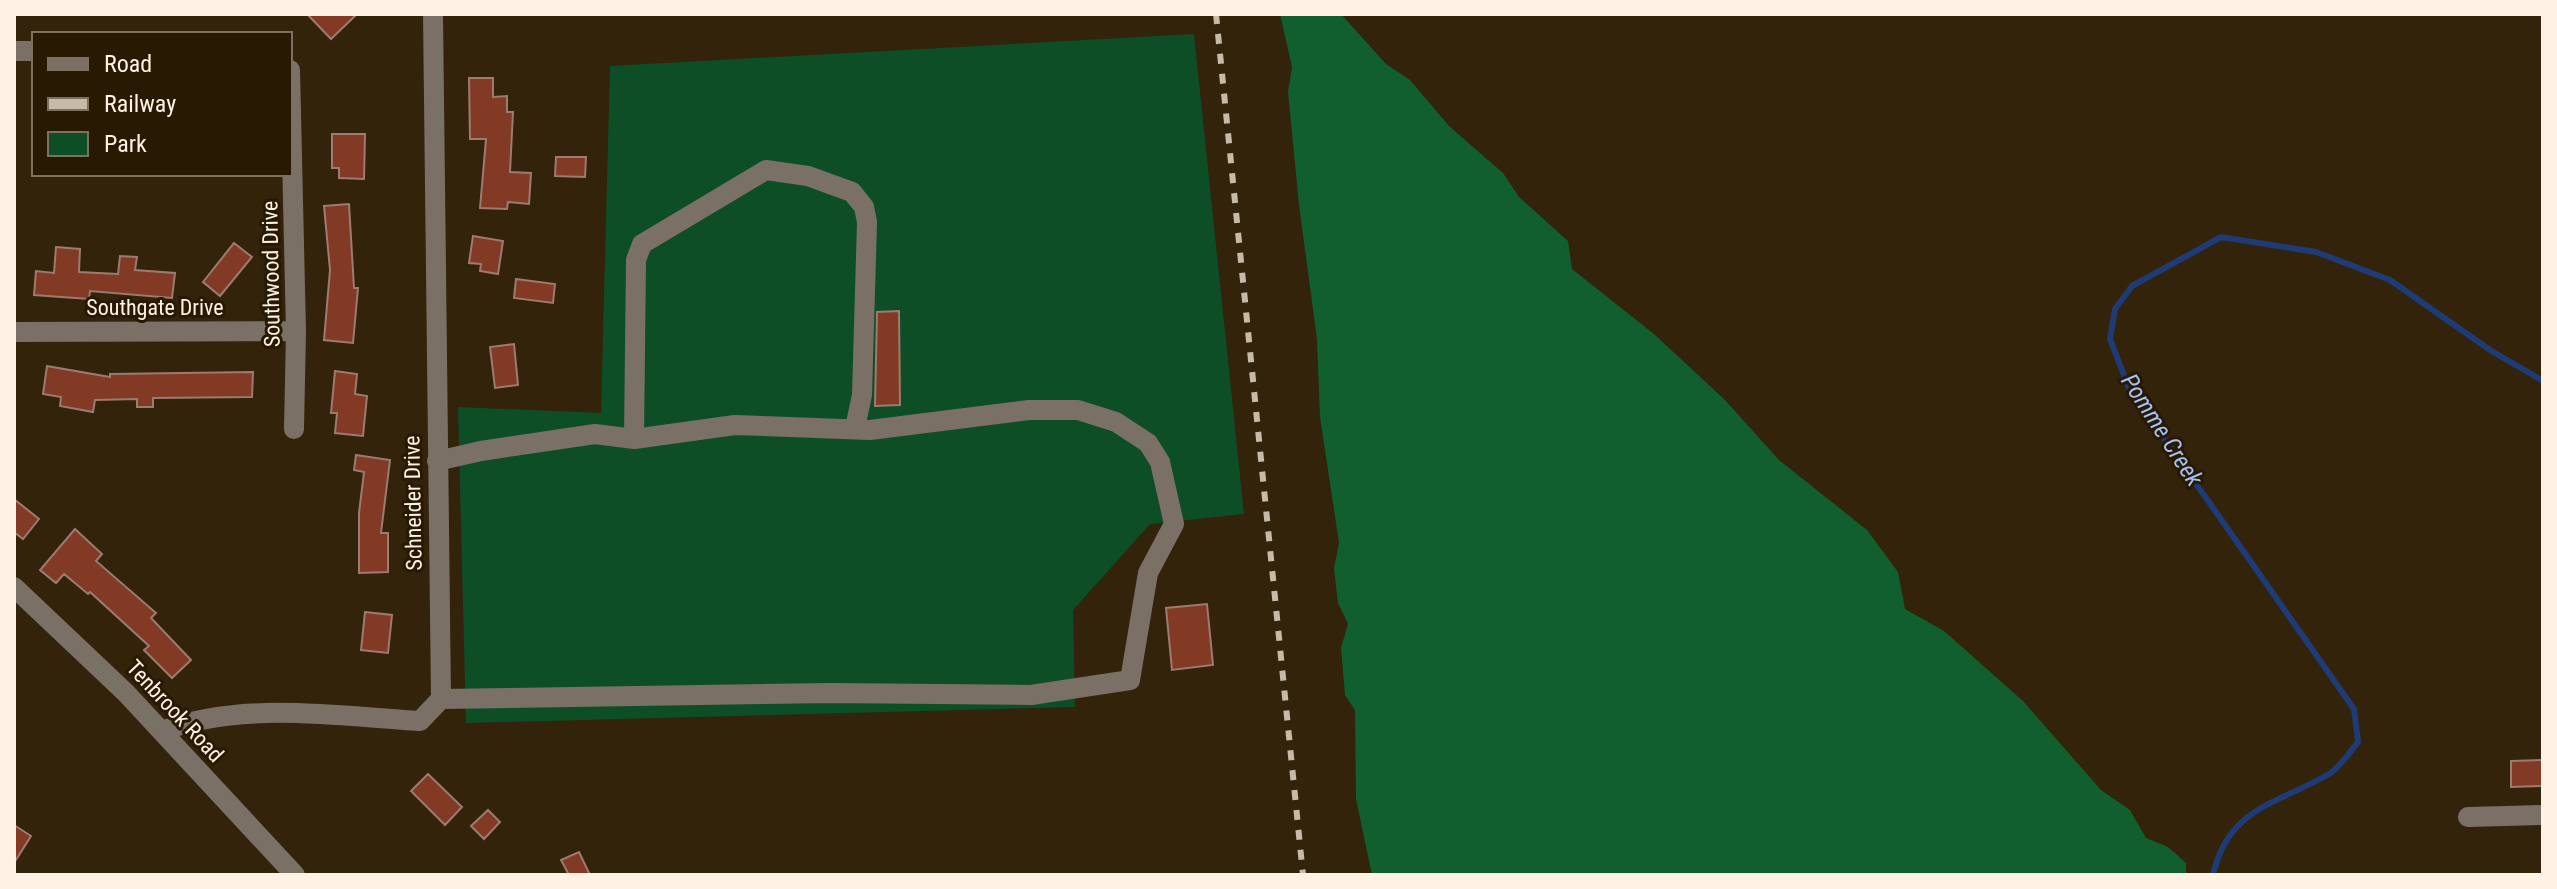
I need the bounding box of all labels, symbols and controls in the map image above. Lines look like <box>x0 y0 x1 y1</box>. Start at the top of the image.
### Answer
legend <box>32 32 292 176</box>
text: Road <box>104 50 152 78</box>
text: Railway <box>104 90 176 118</box>
text: Park <box>104 130 147 158</box>
street label: Southwood Drive <box>257 201 285 347</box>
street label: Southgate Drive <box>86 295 224 320</box>
water label: Pomme Creek <box>2115 369 2209 492</box>
street label: Schneider Drive <box>399 435 427 571</box>
street label: Tenbrook Road <box>122 655 228 767</box>

